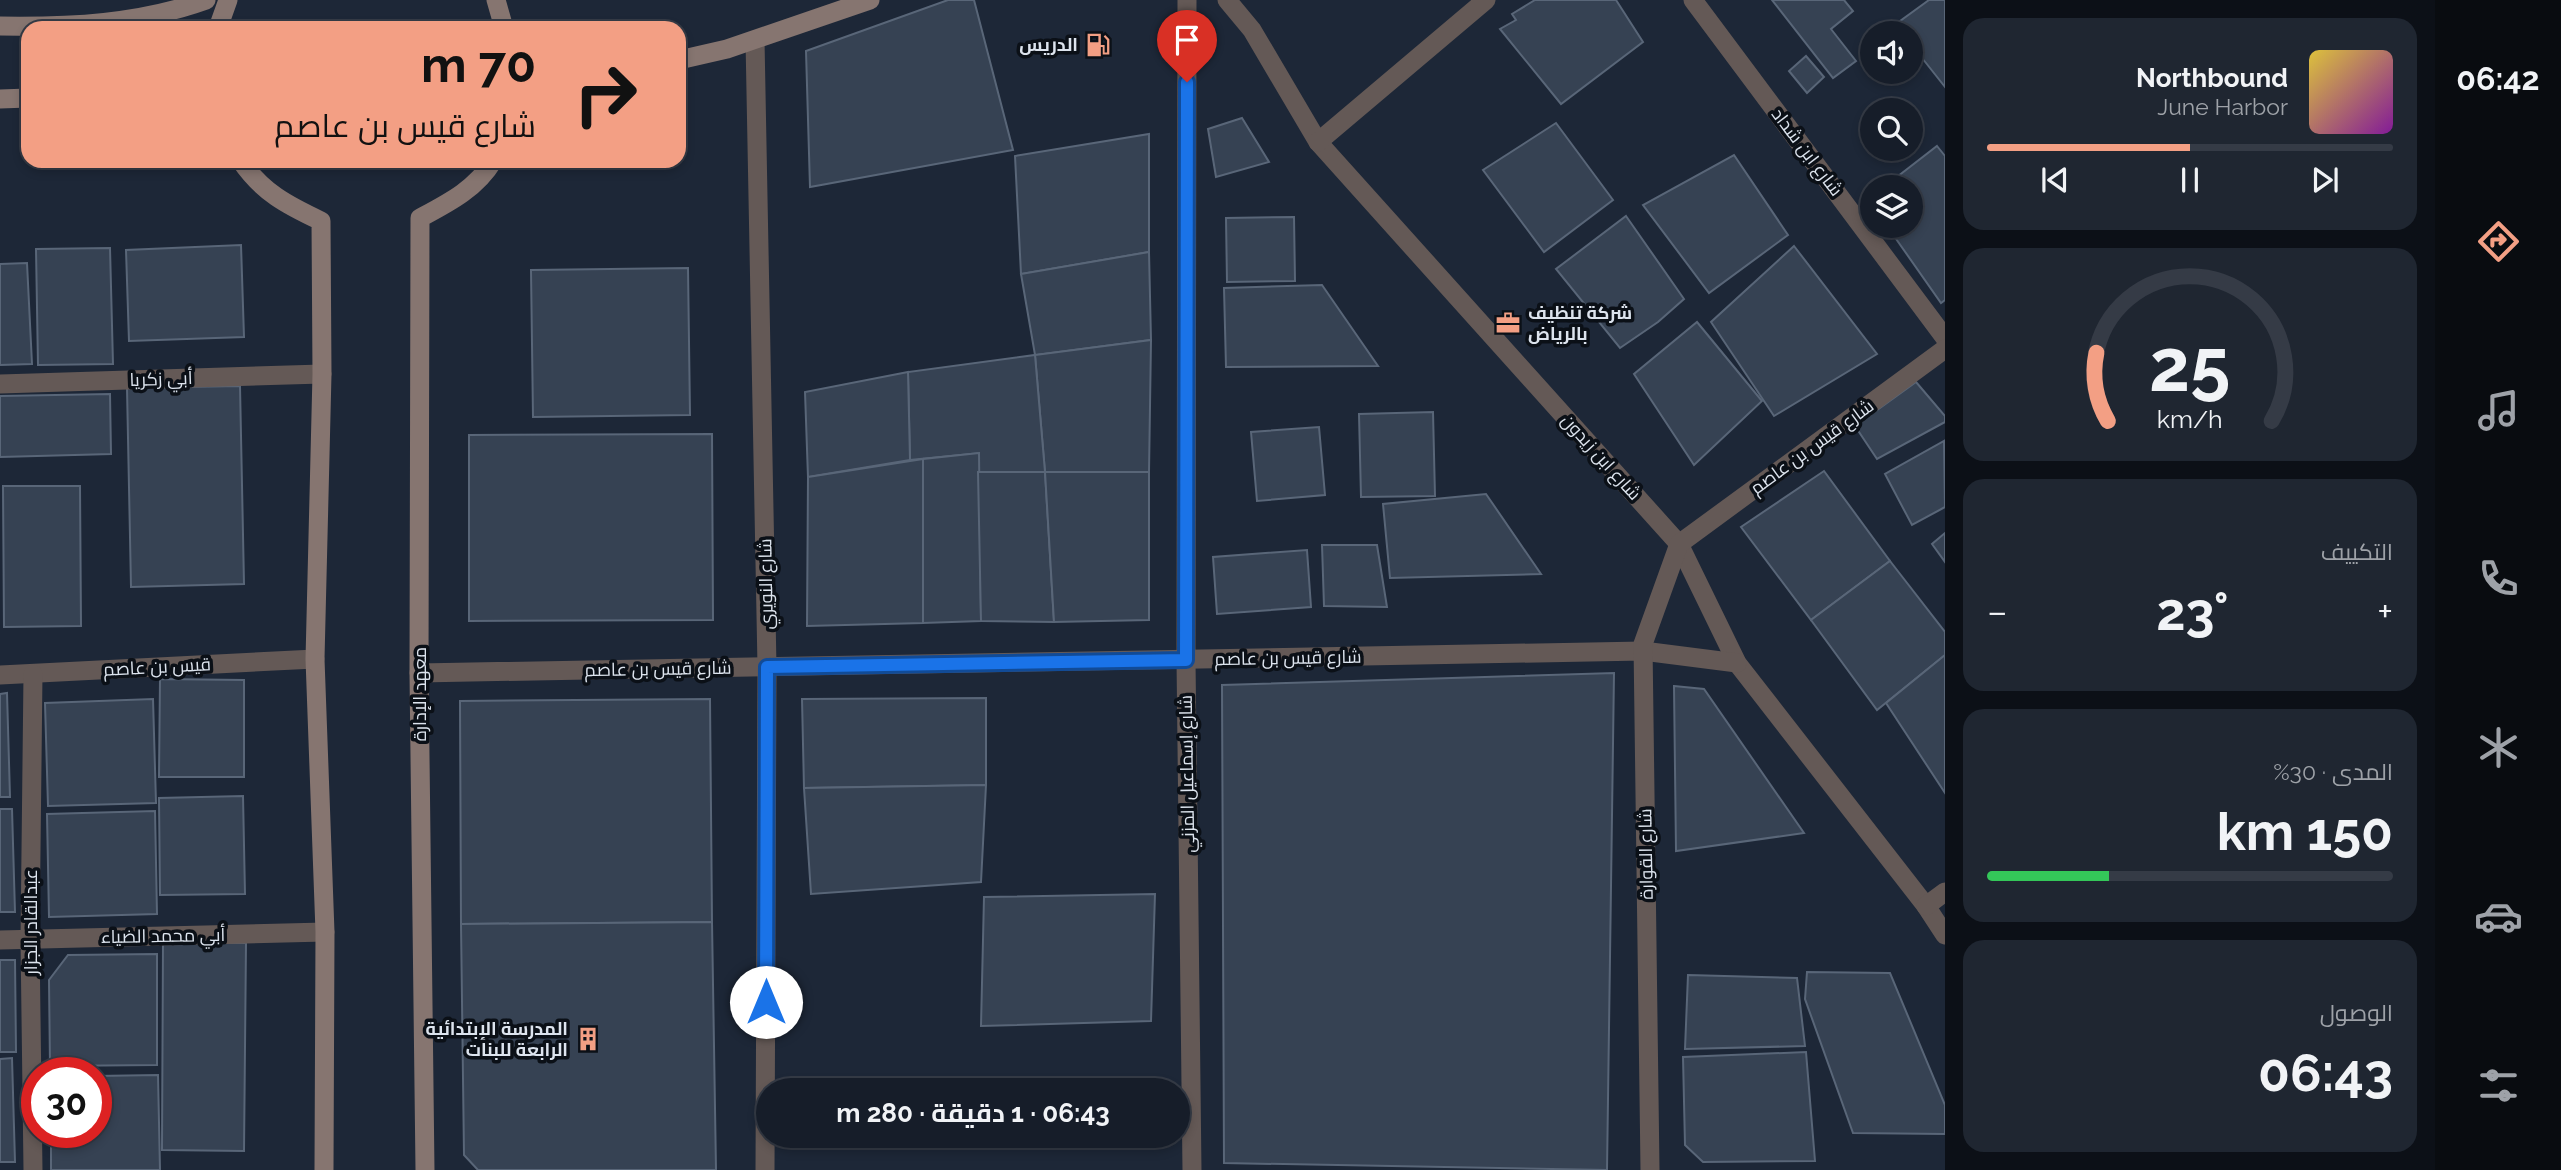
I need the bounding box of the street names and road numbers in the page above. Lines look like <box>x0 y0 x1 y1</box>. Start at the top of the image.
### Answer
street label: شارع ابن شداد <box>1766 104 1847 201</box>
street label: أبي زكريا <box>129 367 193 394</box>
street label: شارع قيس بن عاصم <box>1746 395 1879 500</box>
street label: شارع ابن زيدون <box>1556 409 1646 505</box>
street label: شارع النويري <box>754 538 781 630</box>
street label: شارع قيس بن عاصم <box>1214 646 1362 671</box>
street label: معهد الإدارة <box>409 647 431 741</box>
street label: قيس بن عاصم <box>103 653 211 682</box>
street label: شارع قيس بن عاصم <box>584 657 732 682</box>
street label: شارع إسماعيل المزني <box>1175 695 1202 853</box>
street label: شارع القوارة <box>1634 808 1659 900</box>
street label: عبدالقادر الجزار <box>20 869 42 976</box>
street label: أبي محمد الضياء <box>101 924 226 951</box>

